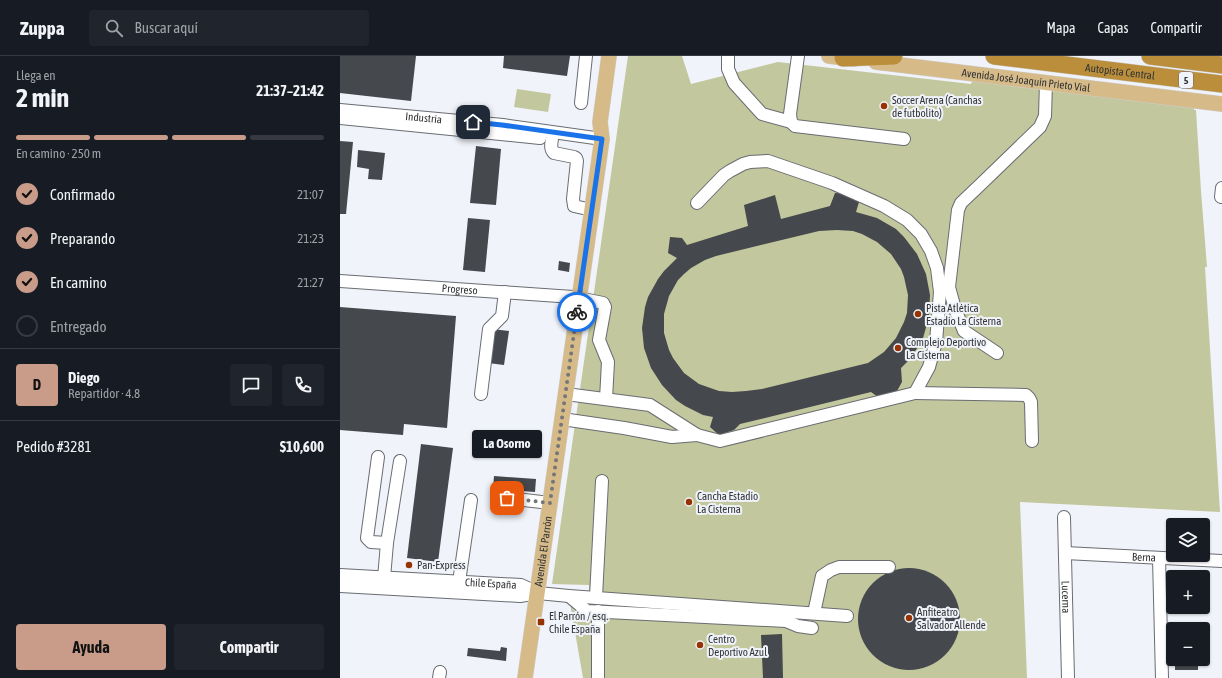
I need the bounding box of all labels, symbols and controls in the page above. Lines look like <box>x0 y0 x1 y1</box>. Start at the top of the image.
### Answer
search box <box>89 10 369 46</box>
text: Zuppa <box>20 17 65 39</box>
icon: search <box>103 17 125 39</box>
text: Buscar aquí <box>135 19 198 36</box>
text: Mapa <box>1047 20 1076 36</box>
text: Capas <box>1098 20 1129 36</box>
text: Compartir <box>1151 20 1202 36</box>
street label: Autopista Central <box>1085 61 1156 82</box>
street label: Avenida José Joaquín Prieto Vial <box>961 66 1091 94</box>
text: Llega en <box>16 68 56 83</box>
road number: 5 <box>1179 72 1193 88</box>
text: 21:37–21:42 <box>256 82 324 99</box>
text: 2 min <box>16 83 69 113</box>
place label: Soccer Arena (Canchas de futbolito) <box>892 94 982 119</box>
marker: Soccer Arena (Canchas de futbolito) <box>879 101 889 111</box>
pin <box>456 105 490 139</box>
street label: Industria <box>405 110 442 125</box>
icon: home <box>462 111 484 133</box>
text: En camino · 250 m <box>16 146 101 161</box>
icon: check <box>16 183 38 205</box>
text: Confirmado <box>50 186 115 203</box>
text: 21:07 <box>297 187 324 202</box>
icon: check <box>16 227 38 249</box>
text: Preparando <box>50 230 115 247</box>
text: 21:23 <box>297 231 324 246</box>
icon: check <box>16 271 38 293</box>
text: En camino <box>50 274 107 291</box>
text: 21:27 <box>297 275 324 290</box>
street label: Progreso <box>441 282 478 296</box>
courier <box>557 292 597 332</box>
icon: bike <box>566 301 588 323</box>
place label: Pista Atlética Estadio La Cisterna <box>926 302 1001 327</box>
marker: Pista Atlética Estadio La Cisterna <box>913 309 923 319</box>
text: Entregado <box>50 318 107 335</box>
place label: Complejo Deportivo La Cisterna <box>906 336 986 361</box>
marker: Complejo Deportivo La Cisterna <box>893 343 903 353</box>
button: chat <box>230 364 272 406</box>
button: phone <box>282 364 324 406</box>
text: Diego <box>68 369 100 386</box>
text: D <box>33 376 41 393</box>
text: Repartidor · 4.8 <box>68 386 140 401</box>
callout: La Osorno <box>472 430 542 458</box>
text: La Osorno <box>483 436 531 451</box>
text: Pedido #3281 <box>16 438 92 455</box>
text: $10,600 <box>280 438 324 455</box>
pin <box>490 481 524 515</box>
icon: bag <box>496 487 518 509</box>
place label: Cancha Estadio La Cisterna <box>697 490 758 515</box>
marker: Cancha Estadio La Cisterna <box>684 497 694 507</box>
street label: Avenida El Parrón <box>532 515 554 587</box>
map controls <box>1166 518 1210 666</box>
button: layers <box>1166 518 1210 562</box>
street label: Berna <box>1132 550 1156 564</box>
place label: Pan-Express <box>417 559 466 571</box>
marker: Pan-Express <box>404 560 414 570</box>
button: + <box>1166 570 1210 614</box>
street label: Chile España <box>465 576 517 591</box>
street label: Lucerna <box>1060 581 1072 613</box>
place label: Anfiteatro Salvador Allende <box>917 606 986 631</box>
place label: El Parrón / esq. Chile España <box>549 610 608 635</box>
marker: Anfiteatro Salvador Allende <box>904 613 914 623</box>
marker: El Parrón / esq. Chile España <box>536 617 546 627</box>
button: − <box>1166 622 1210 666</box>
button: Ayuda <box>16 624 166 670</box>
button: Compartir <box>174 624 324 670</box>
place label: Centro Deportivo Azul <box>708 633 767 658</box>
marker: Centro Deportivo Azul <box>695 640 705 650</box>

